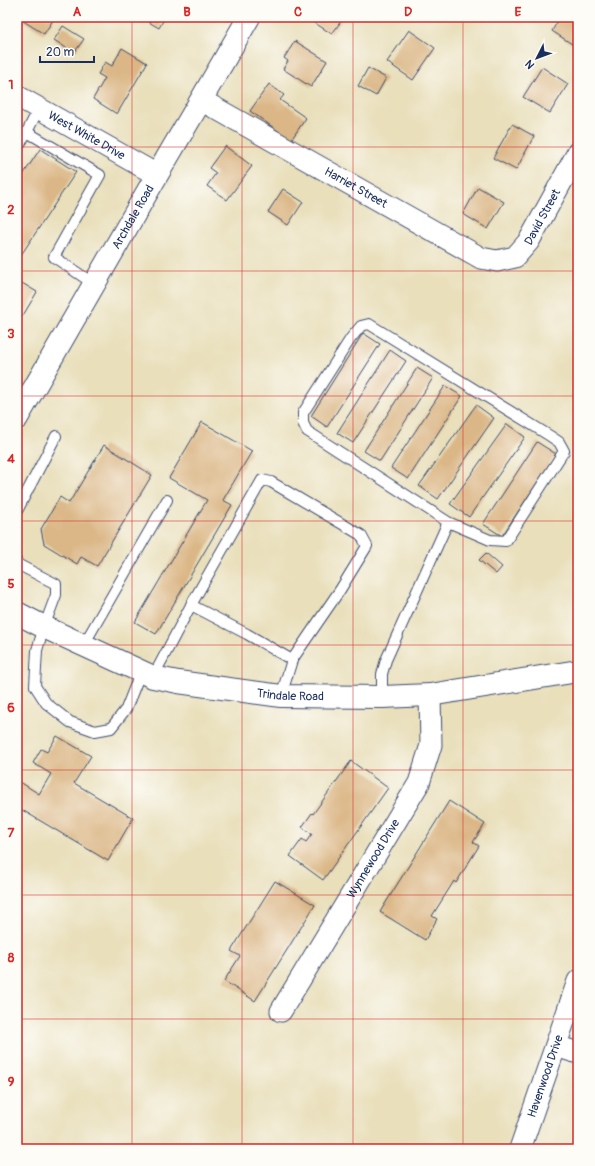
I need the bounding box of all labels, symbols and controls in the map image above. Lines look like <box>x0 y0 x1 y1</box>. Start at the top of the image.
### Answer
text: A <box>73 4 82 20</box>
text: B <box>183 4 191 20</box>
text: C <box>294 4 302 20</box>
text: D <box>404 4 412 20</box>
text: E <box>515 4 522 20</box>
scale bar <box>40 38 94 64</box>
north arrow <box>517 38 557 78</box>
text: 20 m <box>46 45 75 60</box>
text: N <box>522 57 537 71</box>
text: 1 <box>8 77 14 93</box>
street label: West White Drive <box>45 108 128 163</box>
street label: Harriet Street <box>322 164 390 211</box>
street label: Archdale Road <box>108 182 157 252</box>
street label: David Street <box>521 186 564 248</box>
text: 2 <box>7 202 15 218</box>
text: 3 <box>7 326 15 342</box>
text: 4 <box>7 451 15 467</box>
text: 5 <box>7 576 15 592</box>
street label: Trindale Road <box>256 685 324 704</box>
text: 6 <box>7 700 15 716</box>
street label: Wynnewood Drive <box>343 816 403 901</box>
text: 7 <box>8 825 15 841</box>
text: 8 <box>8 950 15 966</box>
street label: Havenwood Drive <box>524 1033 566 1119</box>
text: 9 <box>8 1074 15 1090</box>

